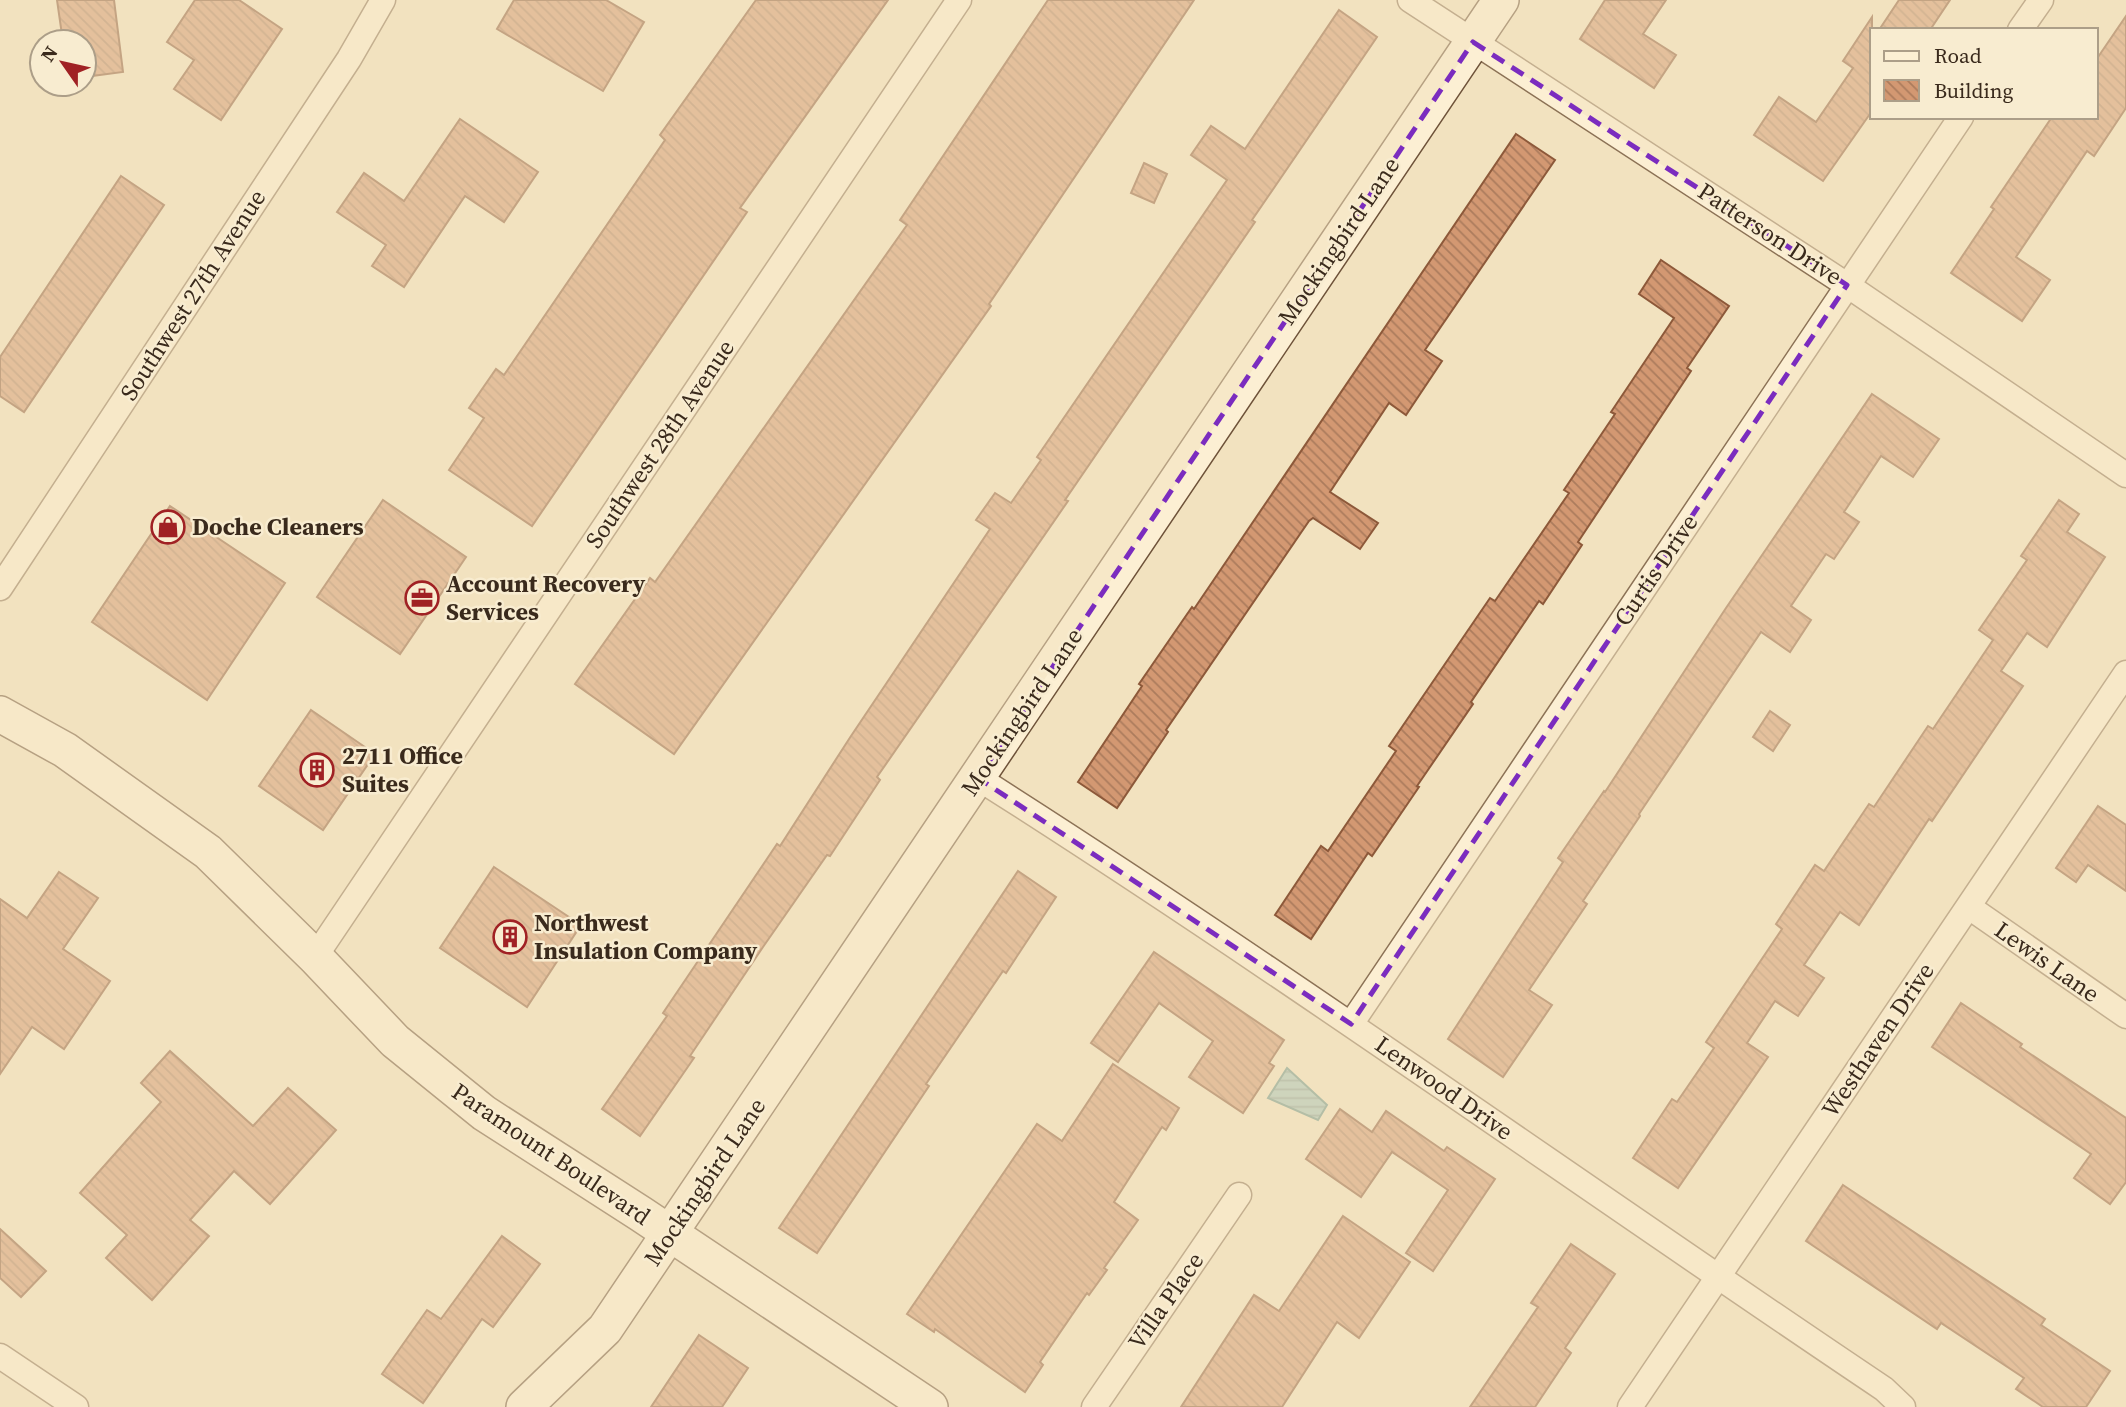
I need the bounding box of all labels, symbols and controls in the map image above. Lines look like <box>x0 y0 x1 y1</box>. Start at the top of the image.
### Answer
north arrow <box>28 28 98 98</box>
legend <box>1870 28 2098 119</box>
text: N <box>34 40 64 67</box>
text: Road <box>1934 41 1982 70</box>
text: Building <box>1934 76 2013 105</box>
street label: Mockingbird Lane <box>1270 150 1407 331</box>
street label: Patterson Drive <box>1692 175 1849 293</box>
street label: Southwest 27th Avenue <box>112 183 273 407</box>
street label: Southwest 28th Avenue <box>577 333 742 555</box>
street label: Curtis Drive <box>1606 507 1705 632</box>
shop icon: Doche Cleaners <box>149 508 187 546</box>
place label: Doche Cleaners <box>192 510 364 543</box>
place label: Account Recovery Services <box>446 567 646 628</box>
office icon: Account Recovery Services <box>403 579 441 617</box>
street label: Mockingbird Lane <box>953 621 1090 802</box>
place label: 2711 Office Suites <box>342 739 463 800</box>
building icon: 2711 Office Suites <box>298 751 336 789</box>
place label: Northwest Insulation Company <box>534 906 757 967</box>
street label: Lewis Lane <box>1988 913 2106 1010</box>
building icon: Northwest Insulation Company <box>491 918 529 956</box>
street label: Westhaven Drive <box>1814 956 1942 1124</box>
street label: Lenwood Drive <box>1369 1028 1520 1147</box>
street label: Paramount Boulevard <box>445 1075 657 1233</box>
street label: Mockingbird Lane <box>636 1091 773 1272</box>
street label: Villa Place <box>1120 1245 1211 1356</box>

